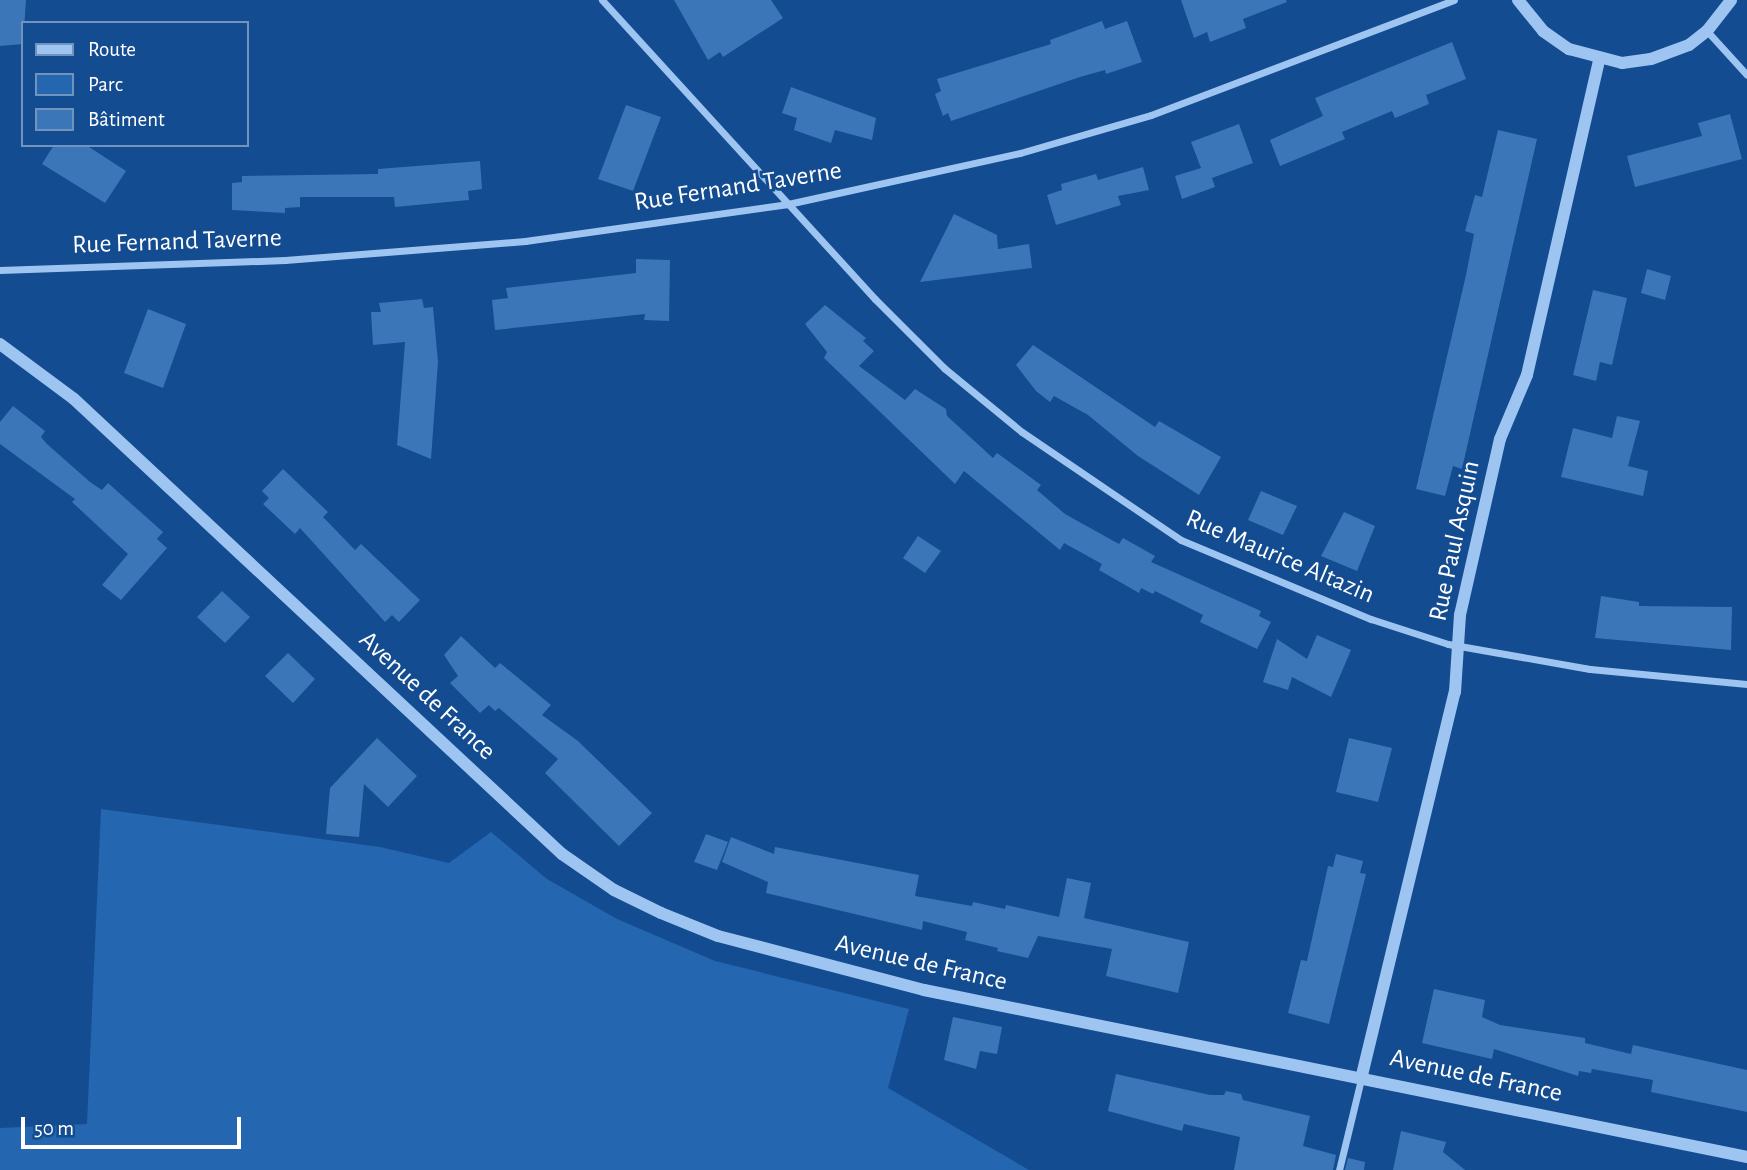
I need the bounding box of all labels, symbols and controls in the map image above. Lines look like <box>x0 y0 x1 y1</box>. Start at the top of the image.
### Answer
legend <box>21 21 248 147</box>
text: Route <box>88 39 136 60</box>
text: Parc <box>88 74 123 95</box>
text: Bâtiment <box>88 109 165 130</box>
street label: Rue Fernand Taverne <box>632 155 844 219</box>
street label: Rue Fernand Taverne <box>72 223 282 261</box>
street label: Rue Paul Asquin <box>1423 458 1487 624</box>
street label: Rue Maurice Altazin <box>1181 503 1379 611</box>
street label: Avenue de France <box>352 625 502 767</box>
street label: Avenue de France <box>832 928 1010 998</box>
street label: Avenue de France <box>1387 1043 1565 1109</box>
scale bar <box>24 1104 245 1148</box>
text: 50 m <box>34 1118 74 1139</box>

